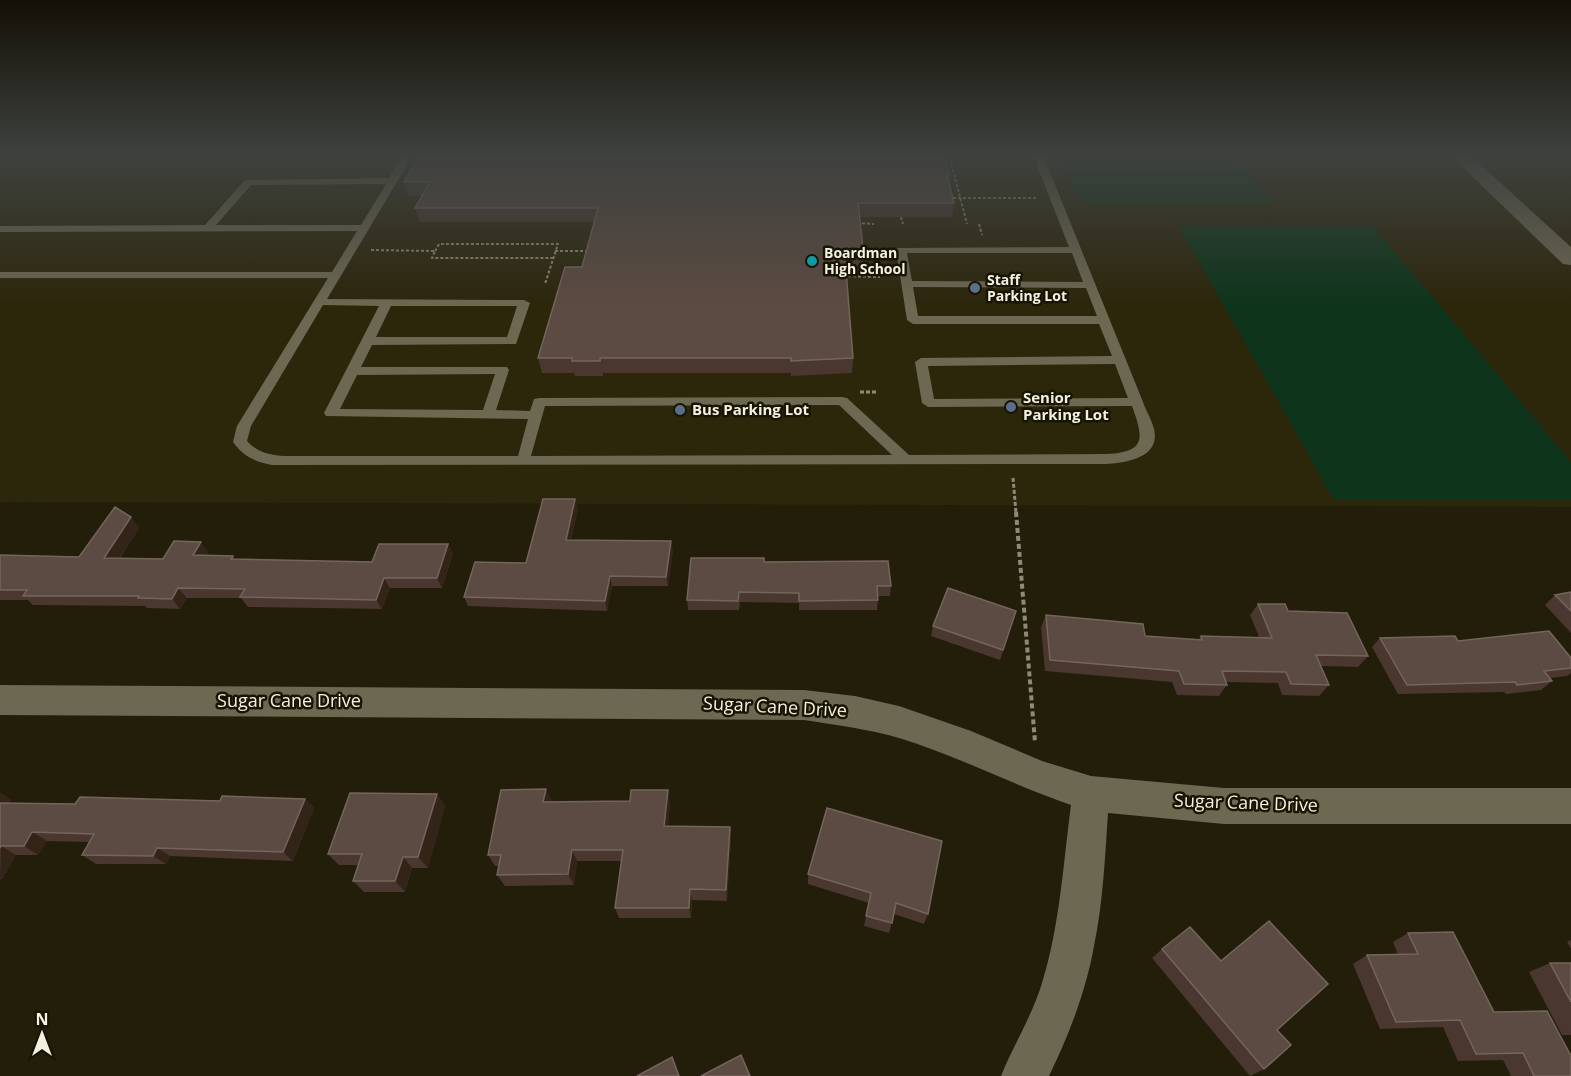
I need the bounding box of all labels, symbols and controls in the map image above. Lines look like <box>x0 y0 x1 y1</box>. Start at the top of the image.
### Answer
place label: Boardman High School <box>824 243 905 278</box>
marker: Boardman High School <box>805 254 819 268</box>
place label: Staff Parking Lot <box>987 270 1067 305</box>
marker: Staff Parking Lot <box>968 281 982 295</box>
place label: Senior Parking Lot <box>1023 387 1109 424</box>
place label: Bus Parking Lot <box>692 399 809 419</box>
marker: Senior Parking Lot <box>1004 400 1018 414</box>
marker: Bus Parking Lot <box>673 403 687 417</box>
street label: Sugar Cane Drive <box>217 688 361 712</box>
street label: Sugar Cane Drive <box>703 690 848 722</box>
street label: Sugar Cane Drive <box>1174 787 1318 817</box>
north arrow <box>12 1004 72 1064</box>
text: N <box>35 1008 49 1030</box>

